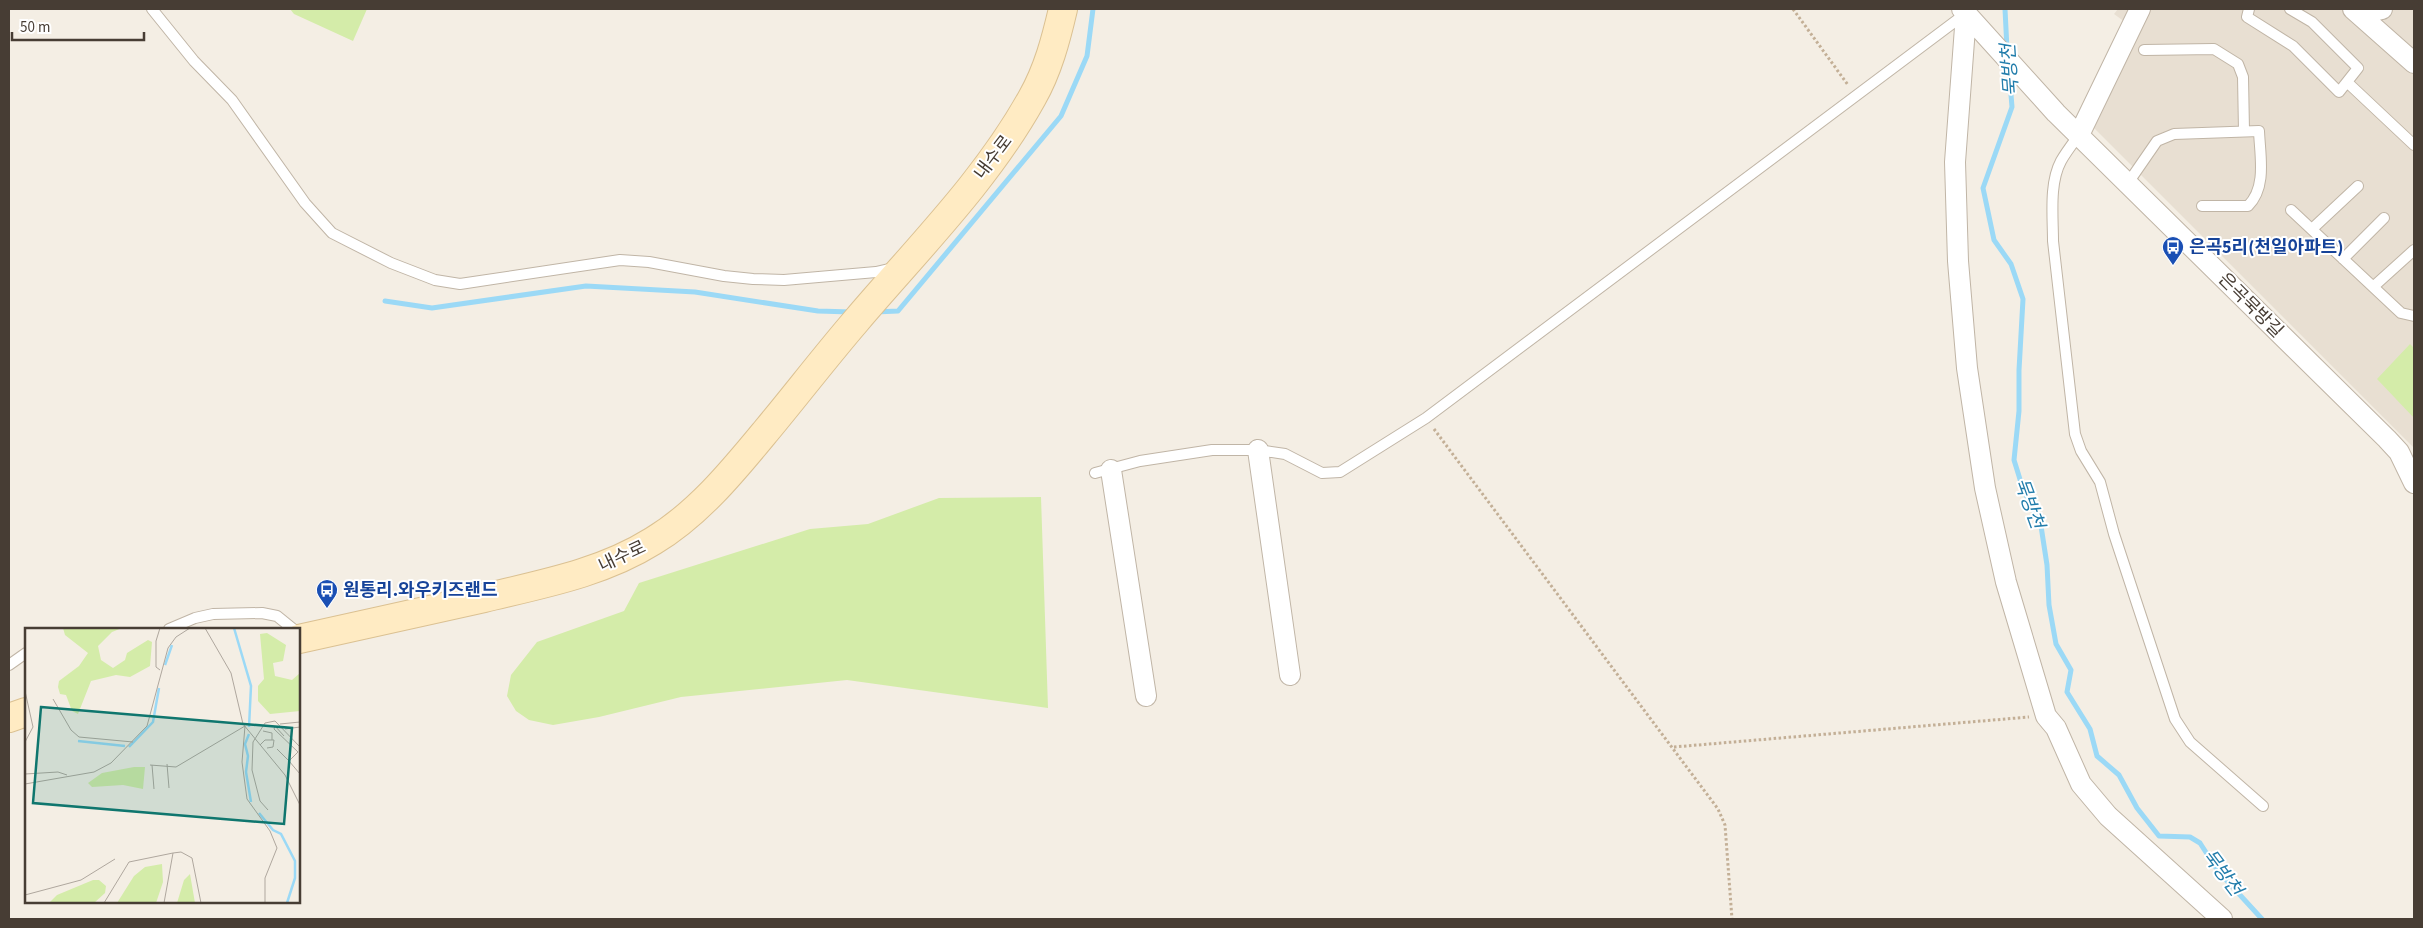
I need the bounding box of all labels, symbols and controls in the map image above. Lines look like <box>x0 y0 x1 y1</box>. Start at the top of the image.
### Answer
scale bar <box>12 10 145 42</box>
text: 50 m <box>20 17 50 38</box>
water label: 묵방천 <box>1995 41 2026 97</box>
street label: 내수로 <box>968 130 1018 185</box>
bus stop icon: 은곡5리(천일아파트) <box>2161 235 2185 266</box>
place label: 은곡5리(천일아파트) <box>2189 235 2343 260</box>
street label: 은곡묵방길 <box>2213 267 2289 343</box>
water label: 묵방천 <box>2007 474 2051 534</box>
street label: 내수로 <box>594 535 650 578</box>
bus stop icon: 원통리.와우키즈랜드 <box>315 578 339 609</box>
place label: 원통리.와우키즈랜드 <box>343 578 497 603</box>
inset map <box>25 628 300 903</box>
water label: 묵방천 <box>2195 844 2249 903</box>

